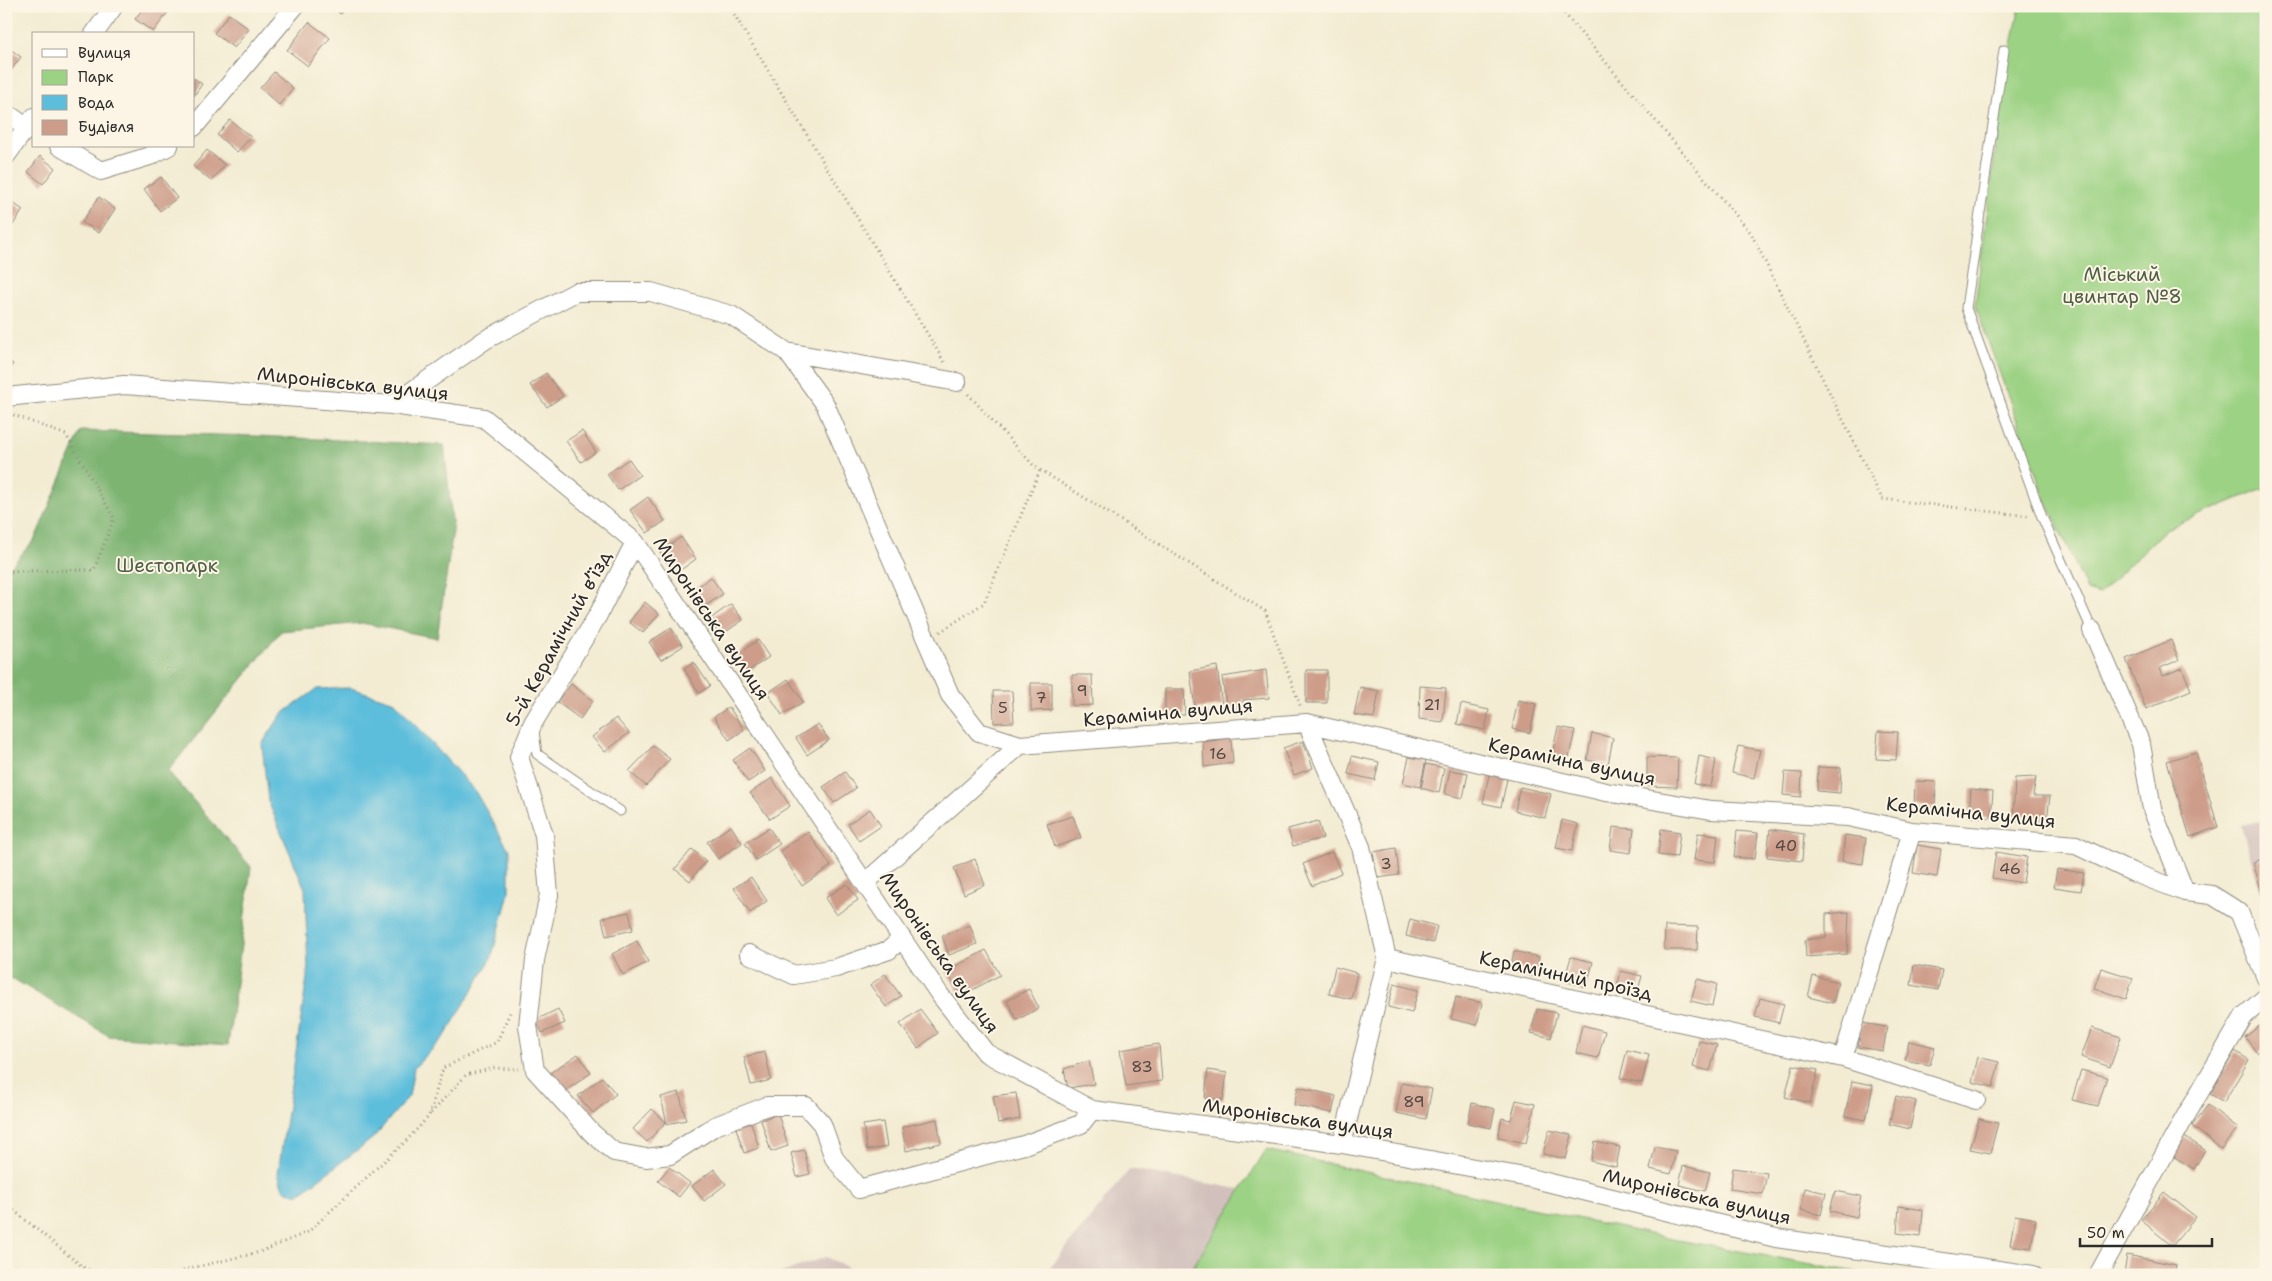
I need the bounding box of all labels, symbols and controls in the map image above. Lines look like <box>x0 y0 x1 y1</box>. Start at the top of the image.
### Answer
legend <box>32 32 195 148</box>
text: Вулиця <box>78 43 131 63</box>
text: Парк <box>78 67 114 87</box>
text: Вода <box>78 93 115 113</box>
text: Будівля <box>78 117 134 137</box>
park label: Міський цвинтар №8 <box>2062 262 2182 309</box>
street label: Миронівська вулиця <box>256 361 450 406</box>
street label: Миронівська вулиця <box>647 532 776 705</box>
street label: 5-й Керамічний в’їзд <box>500 546 617 730</box>
park label: Шестопарк <box>116 553 218 578</box>
house number: 9 <box>1076 680 1088 701</box>
house number: 7 <box>1035 687 1047 708</box>
street label: Керамічна вулиця <box>1082 693 1254 732</box>
house number: 21 <box>1423 694 1441 715</box>
house number: 5 <box>998 697 1008 718</box>
street label: Керамічна вулиця <box>1486 732 1658 791</box>
house number: 16 <box>1209 743 1227 764</box>
street label: Керамічна вулиця <box>1885 791 2057 834</box>
house number: 40 <box>1775 835 1797 856</box>
house number: 3 <box>1380 853 1392 874</box>
house number: 46 <box>1999 858 2021 879</box>
street label: Миронівська вулиця <box>874 866 1005 1038</box>
street label: Керамічний проїзд <box>1477 945 1655 1006</box>
house number: 83 <box>1131 1056 1153 1077</box>
house number: 89 <box>1403 1091 1425 1112</box>
street label: Миронівська вулиця <box>1201 1093 1395 1144</box>
street label: Миронівська вулиця <box>1600 1163 1793 1230</box>
scale bar <box>2080 1216 2212 1248</box>
text: 50 m <box>2087 1223 2125 1243</box>

